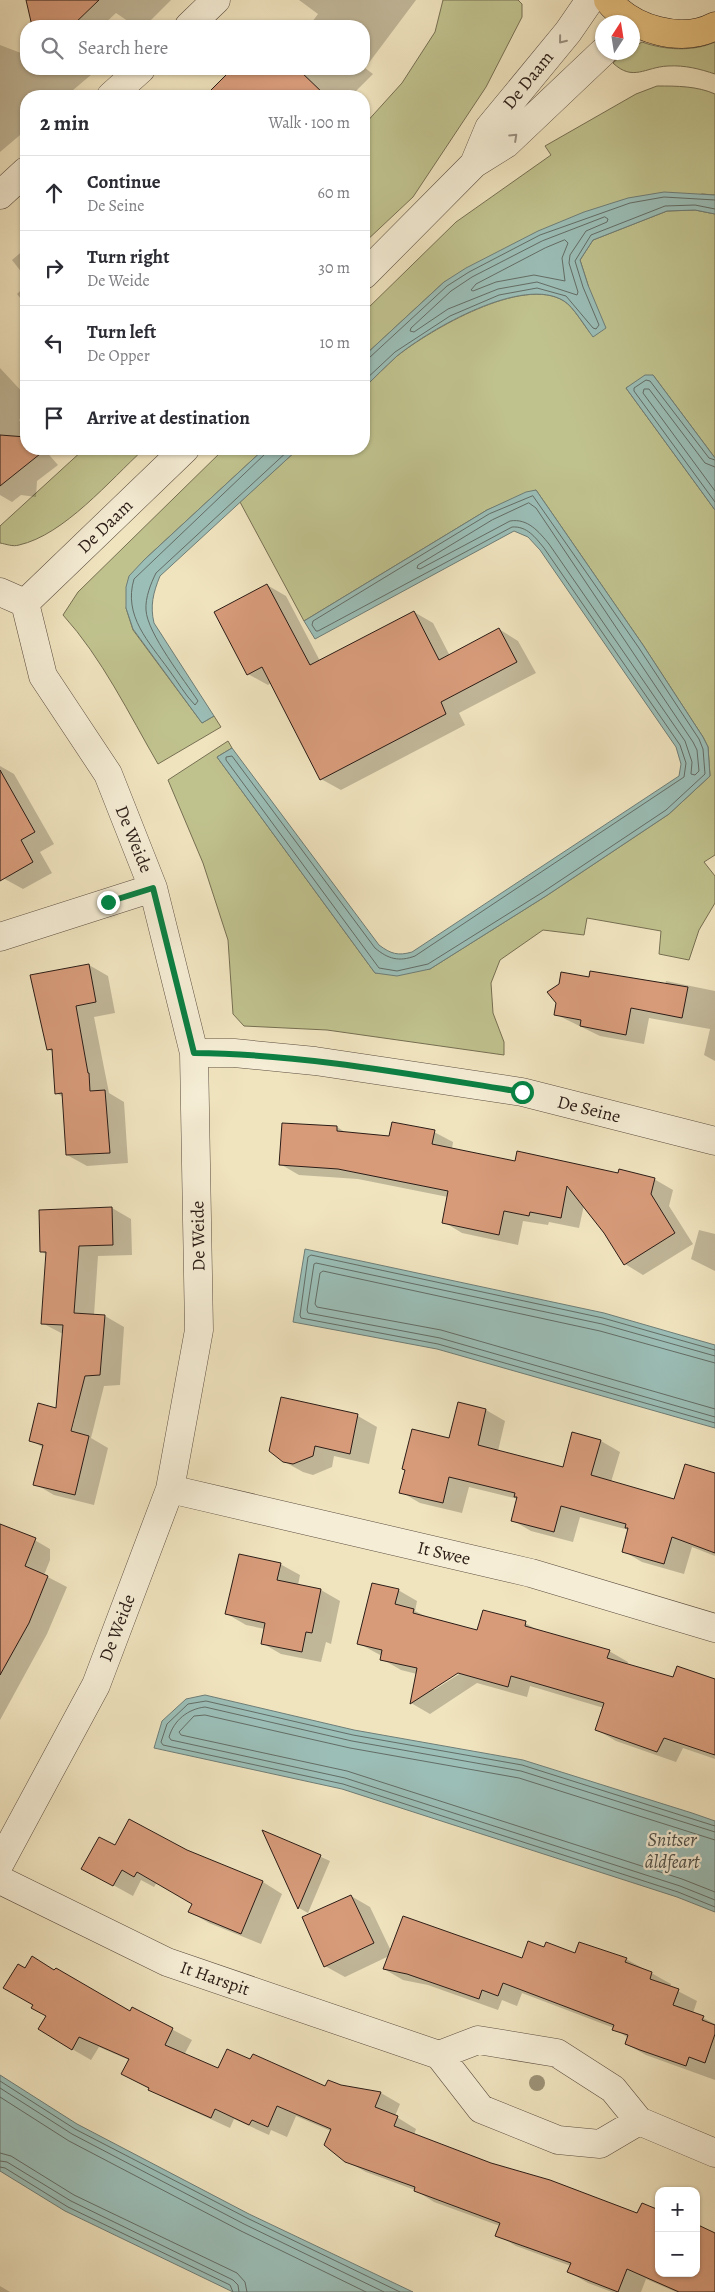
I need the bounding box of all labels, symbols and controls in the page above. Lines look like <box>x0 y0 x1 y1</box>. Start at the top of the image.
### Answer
north arrow <box>595 15 640 60</box>
search box <box>20 20 370 75</box>
icon: search <box>38 34 66 62</box>
one-way arrow <box>558 34 567 43</box>
text: Search here <box>78 35 168 61</box>
street label: De Daam <box>497 46 559 114</box>
text: 2 min <box>40 109 89 137</box>
text: Walk · 100 m <box>269 112 350 134</box>
one-way arrow <box>508 134 517 143</box>
text: Continue <box>87 169 161 195</box>
icon: ahead <box>40 179 68 207</box>
text: 60 m <box>318 182 350 204</box>
text: De Seine <box>87 195 144 217</box>
text: Turn right <box>87 244 169 270</box>
icon: right <box>40 254 68 282</box>
text: 30 m <box>318 257 350 279</box>
text: De Weide <box>87 270 150 292</box>
text: Turn left <box>87 319 156 345</box>
icon: left <box>40 329 68 357</box>
text: 10 m <box>320 332 350 354</box>
text: De Opper <box>87 345 150 367</box>
icon: arrive <box>40 404 68 432</box>
text: Arrive at destination <box>87 405 250 431</box>
street label: De Daam <box>72 493 138 558</box>
street label: De Weide <box>110 802 158 876</box>
route end <box>97 891 120 914</box>
route start <box>511 1081 534 1104</box>
street label: De Seine <box>555 1090 623 1128</box>
street label: De Weide <box>185 1201 211 1271</box>
street label: It Swee <box>415 1535 473 1571</box>
street label: De Weide <box>93 1591 141 1665</box>
water label: Snitser âldfeart <box>645 1827 701 1875</box>
street label: It Harspit <box>177 1955 253 2001</box>
map controls <box>655 2187 700 2277</box>
button: + <box>655 2187 700 2232</box>
button: − <box>655 2232 700 2277</box>

